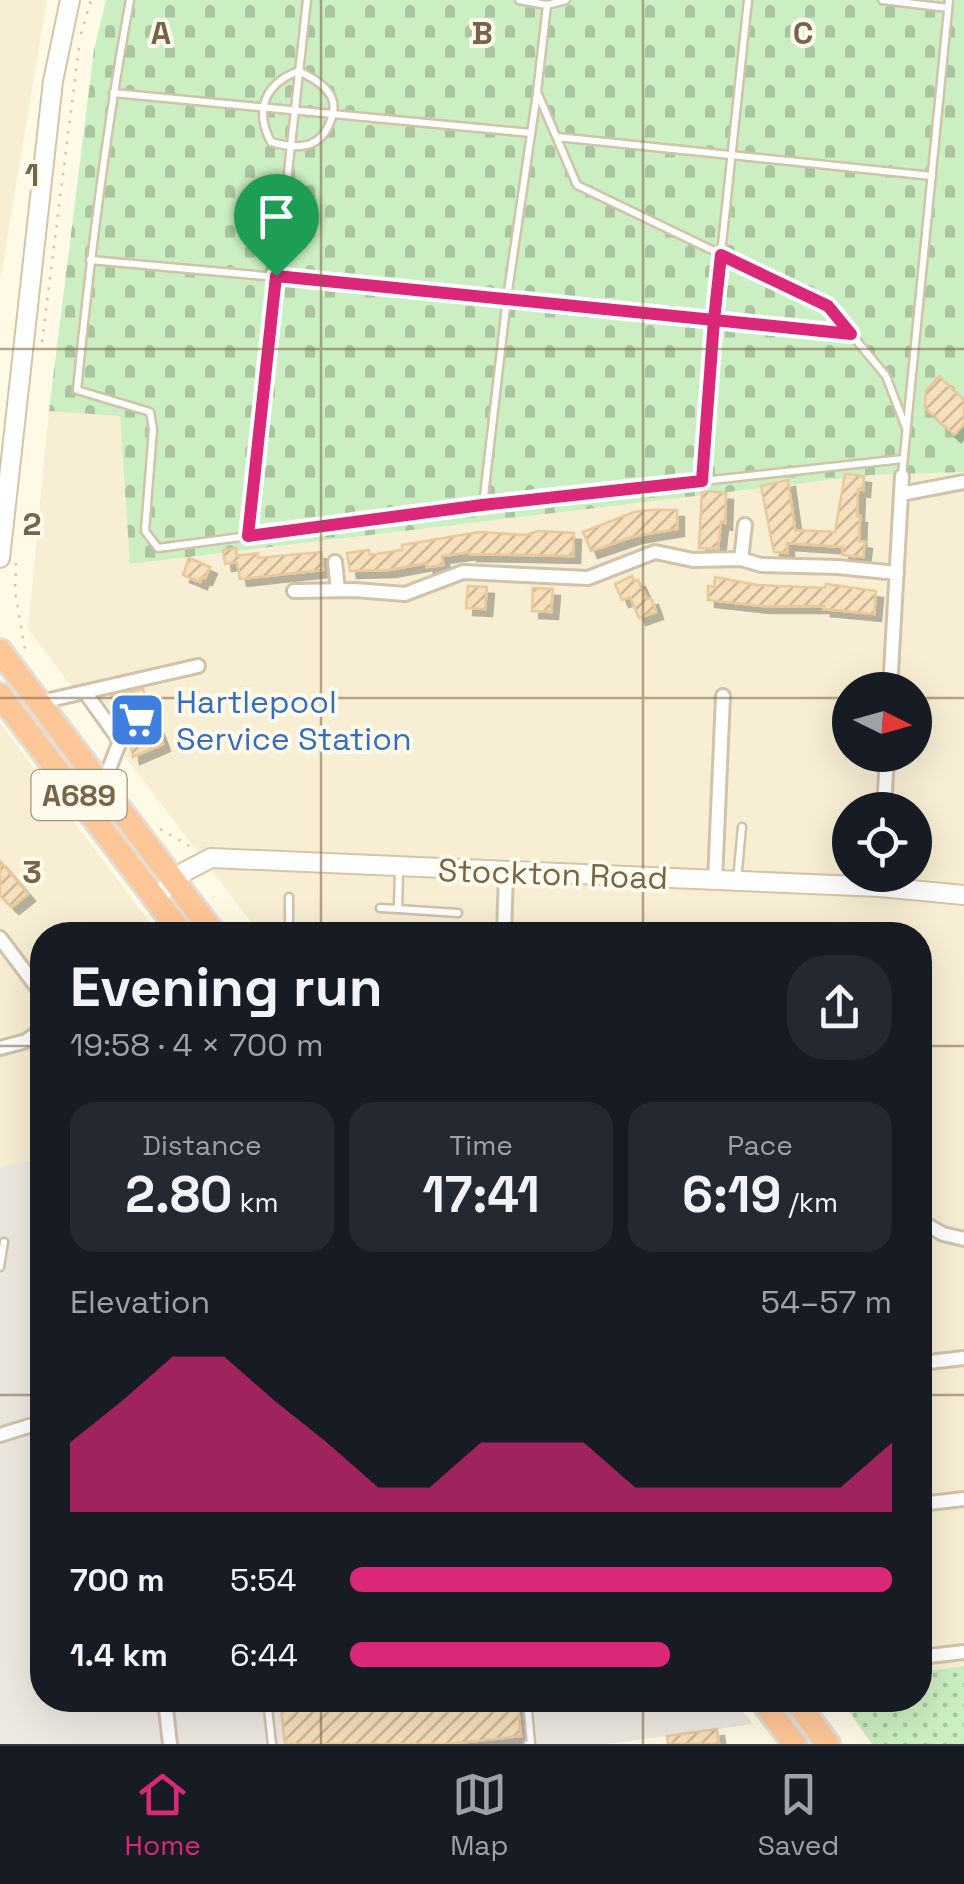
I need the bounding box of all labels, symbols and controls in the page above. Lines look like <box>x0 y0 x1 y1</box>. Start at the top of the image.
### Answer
text: A <box>151 13 171 53</box>
text: B <box>471 13 493 53</box>
text: C <box>793 13 813 53</box>
text: 1 <box>25 155 39 195</box>
pin <box>234 174 319 277</box>
icon: arrive <box>249 189 304 244</box>
text: 2 <box>22 504 42 544</box>
north arrow <box>832 672 932 772</box>
map controls <box>832 672 932 892</box>
place label: Hartlepool Service Station <box>176 682 412 759</box>
supermarket icon: Hartlepool Service Station <box>107 690 167 750</box>
road number: A689 <box>32 770 126 820</box>
button: locate <box>832 792 932 892</box>
street label: Stockton Road <box>437 850 669 898</box>
text: 3 <box>22 852 42 892</box>
text: Evening run <box>70 952 383 1022</box>
button: share <box>787 955 892 1060</box>
text: 19:58 · 4 × 700 m <box>70 1025 323 1065</box>
text: Distance <box>142 1127 262 1163</box>
text: Time <box>449 1127 513 1163</box>
text: Pace <box>727 1127 793 1163</box>
text: 2.80 <box>125 1163 232 1227</box>
text: 17:41 <box>422 1163 540 1227</box>
text: 6:19 <box>682 1163 781 1227</box>
text: km <box>232 1184 279 1220</box>
text: /km <box>781 1184 838 1220</box>
text: Elevation <box>70 1282 210 1322</box>
text: 54–57 m <box>761 1282 892 1322</box>
text: 700 m <box>70 1560 165 1600</box>
text: 5:54 <box>230 1560 296 1600</box>
text: 1.4 km <box>70 1635 168 1675</box>
text: 6:44 <box>230 1635 298 1675</box>
tab: Home <box>125 1767 201 1863</box>
tab: Map <box>450 1767 509 1863</box>
tab: Saved <box>758 1767 839 1863</box>

